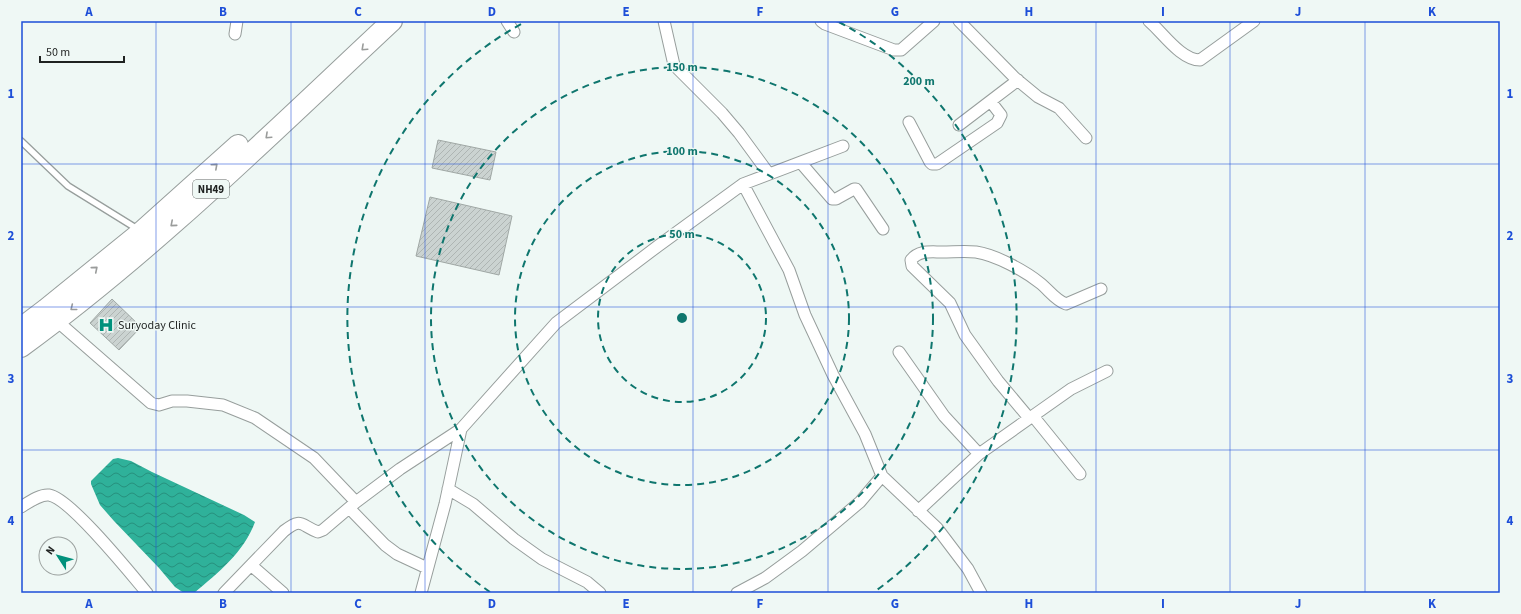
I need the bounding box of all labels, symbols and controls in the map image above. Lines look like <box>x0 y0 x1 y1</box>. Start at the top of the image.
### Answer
text: A <box>84 3 93 21</box>
text: B <box>219 3 227 21</box>
text: C <box>354 3 362 21</box>
text: D <box>488 3 496 21</box>
text: E <box>622 3 630 21</box>
text: F <box>757 3 764 21</box>
text: G <box>891 3 899 21</box>
text: H <box>1025 3 1033 21</box>
text: I <box>1161 3 1165 21</box>
text: J <box>1295 3 1301 21</box>
text: K <box>1428 3 1437 21</box>
scale bar <box>40 38 124 64</box>
one-way arrow <box>361 43 368 50</box>
text: 50 m <box>46 44 70 61</box>
text: 150 m <box>666 59 698 76</box>
text: 200 m <box>903 73 935 90</box>
text: 1 <box>8 85 15 103</box>
text: 1 <box>1507 85 1514 103</box>
one-way arrow <box>265 131 273 139</box>
text: 100 m <box>666 143 698 160</box>
one-way arrow <box>211 163 218 170</box>
road number: NH49 <box>193 180 229 198</box>
one-way arrow <box>170 219 177 226</box>
text: 50 m <box>669 226 695 243</box>
text: 2 <box>8 227 15 245</box>
text: 2 <box>1507 227 1514 245</box>
one-way arrow <box>91 266 98 273</box>
one-way arrow <box>71 303 78 310</box>
centre of rings <box>675 311 689 325</box>
hospital icon: Suryoday Clinic <box>97 316 115 334</box>
place label: Suryoday Clinic <box>118 317 197 334</box>
text: 3 <box>8 370 15 388</box>
text: 3 <box>1507 370 1514 388</box>
text: 4 <box>8 512 15 530</box>
text: 4 <box>1507 512 1514 530</box>
north arrow <box>38 536 78 576</box>
text: N <box>42 543 59 558</box>
text: A <box>84 595 93 613</box>
text: B <box>219 595 227 613</box>
text: C <box>354 595 362 613</box>
text: D <box>488 595 496 613</box>
text: E <box>622 595 630 613</box>
text: F <box>757 595 764 613</box>
text: G <box>891 595 899 613</box>
text: H <box>1025 595 1033 613</box>
text: I <box>1161 595 1165 613</box>
text: J <box>1295 595 1301 613</box>
text: K <box>1428 595 1437 613</box>

